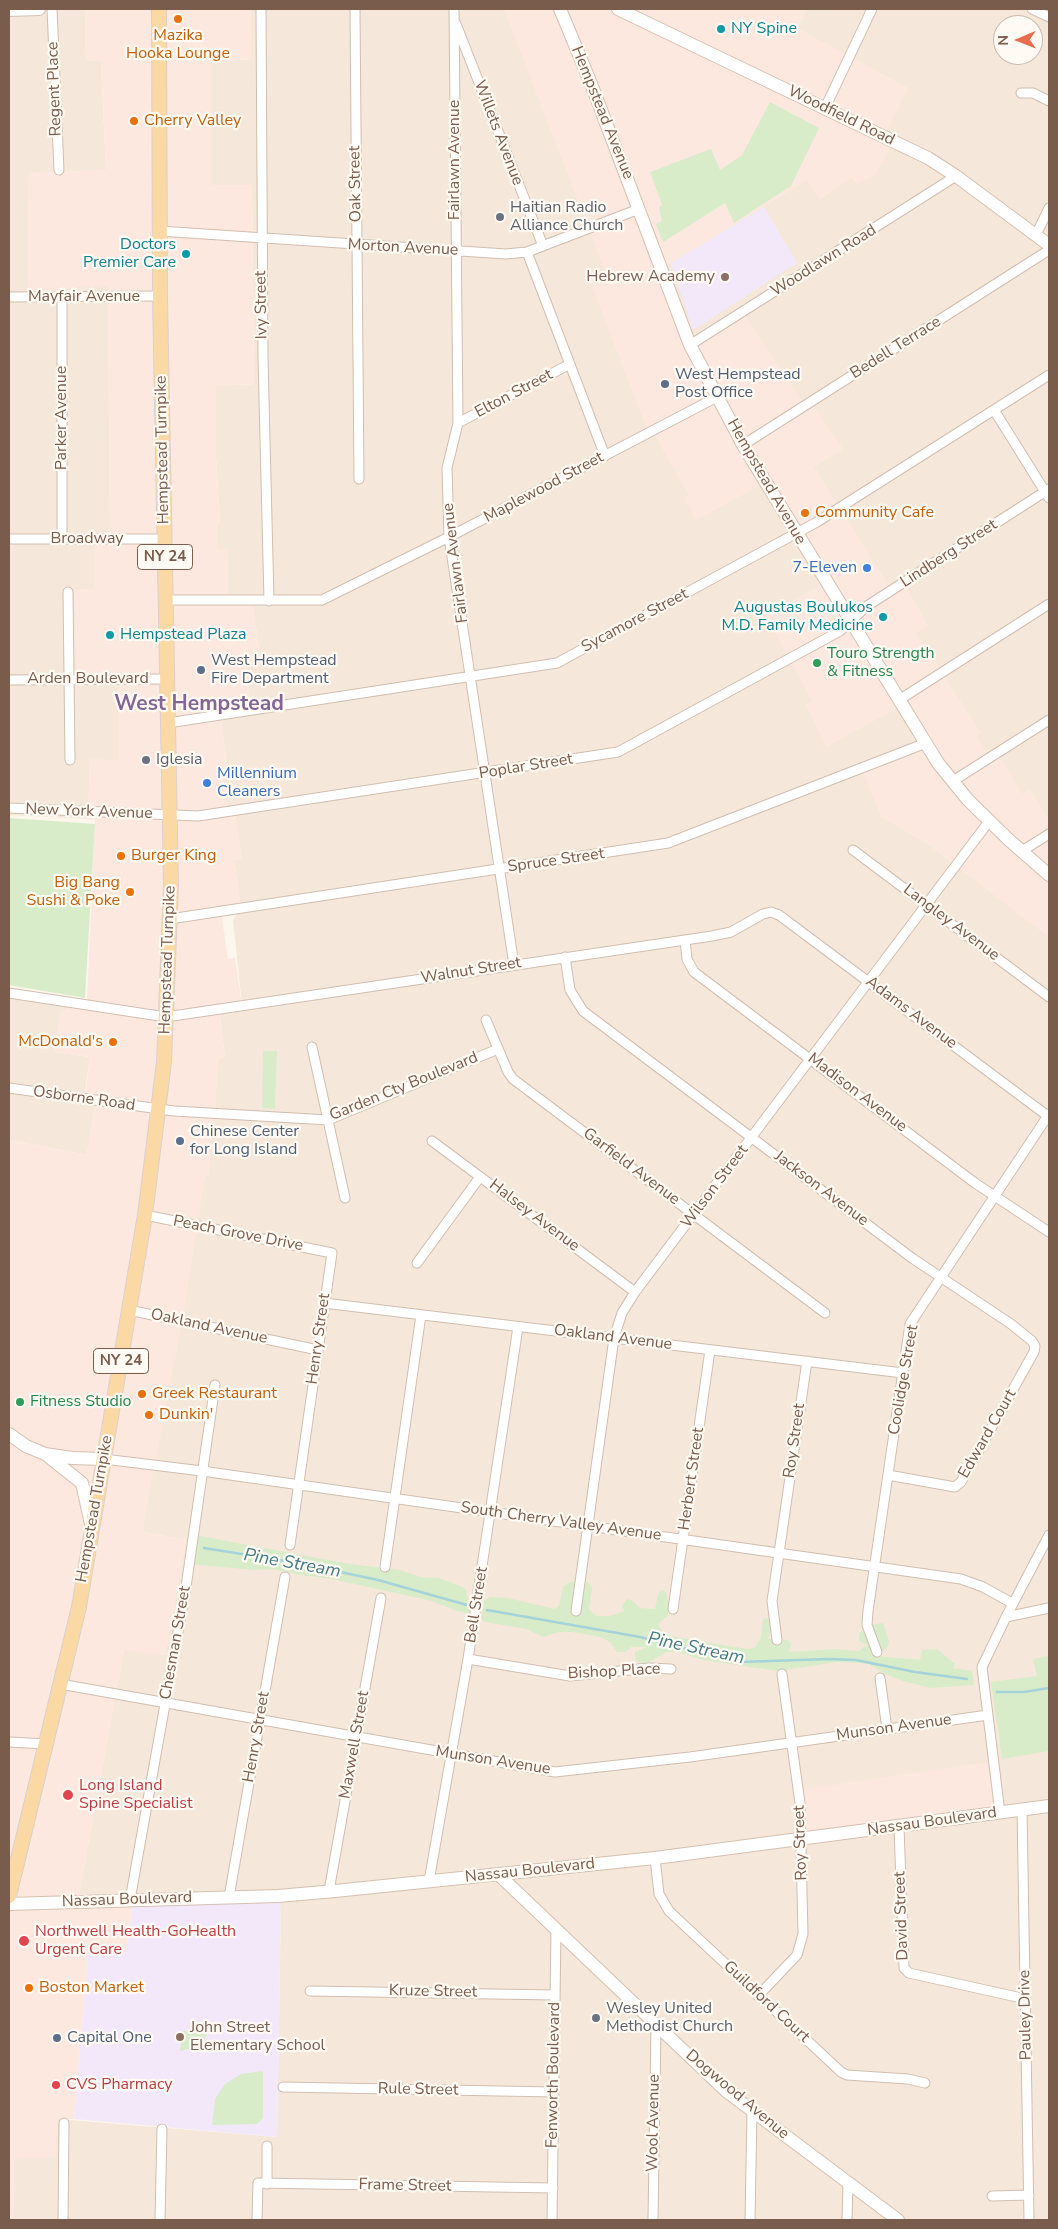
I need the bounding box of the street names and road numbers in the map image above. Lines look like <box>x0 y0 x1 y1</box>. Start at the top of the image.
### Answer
street label: Regent Place <box>44 41 66 137</box>
street label: Hempstead Avenue <box>567 44 637 182</box>
street label: Willets Avenue <box>469 78 527 188</box>
street label: Woodfield Road <box>784 82 898 150</box>
street label: Fairlawn Avenue <box>445 100 465 220</box>
street label: Oak Street <box>346 146 366 222</box>
street label: Woodlawn Road <box>768 221 880 301</box>
street label: Morton Avenue <box>347 236 459 260</box>
street label: Ivy Street <box>252 271 272 339</box>
street label: Mayfair Avenue <box>28 287 140 307</box>
street label: Bedell Terrace <box>847 312 945 384</box>
street label: Parker Avenue <box>52 366 72 470</box>
street label: Elton Street <box>472 366 556 422</box>
street label: Hempstead Turnpike <box>152 375 174 525</box>
street label: Hempstead Avenue <box>722 416 810 548</box>
street label: Maplewood Street <box>481 448 607 528</box>
street label: Fairlawn Avenue <box>439 502 473 624</box>
street label: Lindberg Street <box>897 516 1001 592</box>
street label: Broadway <box>50 529 124 549</box>
road number: NY 24 <box>138 544 192 570</box>
street label: Sycamore Street <box>578 585 692 657</box>
street label: Arden Boulevard <box>27 669 149 689</box>
street label: Poplar Street <box>478 750 574 784</box>
street label: New York Avenue <box>25 800 153 824</box>
street label: Spruce Street <box>506 845 606 877</box>
street label: Langley Avenue <box>899 881 1003 965</box>
street label: Hempstead Turnpike <box>156 885 180 1035</box>
street label: Walnut Street <box>419 954 523 988</box>
street label: Adams Avenue <box>862 972 960 1054</box>
street label: Garden Cty Boulevard <box>327 1048 481 1126</box>
street label: Madison Avenue <box>804 1049 910 1137</box>
street label: Osborne Road <box>32 1082 136 1116</box>
street label: Garfield Avenue <box>579 1124 683 1210</box>
street label: Wilson Street <box>677 1142 753 1232</box>
street label: Jackson Avenue <box>770 1147 872 1231</box>
street label: Halsey Avenue <box>485 1176 583 1256</box>
street label: Peach Grove Drive <box>171 1212 305 1256</box>
street label: Henry Street <box>303 1292 335 1386</box>
street label: Oakland Avenue <box>149 1305 269 1349</box>
street label: Oakland Avenue <box>553 1321 673 1355</box>
street label: Coolidge Street <box>885 1323 923 1437</box>
road number: NY 24 <box>94 1348 148 1374</box>
street label: Edward Court <box>955 1386 1021 1482</box>
street label: Roy Street <box>780 1402 810 1480</box>
street label: Herbert Street <box>675 1426 709 1532</box>
street label: Hempstead Turnpike <box>73 1434 117 1584</box>
street label: South Cherry Valley Avenue <box>459 1498 663 1546</box>
street label: Bell Street <box>462 1566 492 1644</box>
street label: Chesman Street <box>157 1585 195 1701</box>
street label: Bishop Place <box>567 1660 661 1684</box>
street label: Maxwell Street <box>336 1689 374 1801</box>
street label: Henry Street <box>240 1690 274 1784</box>
street label: Munson Avenue <box>835 1710 953 1746</box>
street label: Munson Avenue <box>434 1742 552 1780</box>
street label: Nassau Boulevard <box>866 1803 998 1841</box>
street label: Roy Street <box>790 1805 812 1881</box>
street label: Nassau Boulevard <box>464 1855 596 1887</box>
street label: David Street <box>891 1871 913 1961</box>
street label: Nassau Boulevard <box>61 1888 193 1912</box>
street label: Guildford Court <box>719 1957 813 2047</box>
street label: Pauley Drive <box>1016 1970 1036 2060</box>
street label: Kruze Street <box>389 1982 477 2002</box>
street label: Fenworth Boulevard <box>543 2002 565 2148</box>
street label: Dogwood Avenue <box>681 2046 793 2144</box>
street label: Wool Avenue <box>644 2074 664 2172</box>
street label: Rule Street <box>378 2080 458 2100</box>
street label: Frame Street <box>358 2176 452 2196</box>

